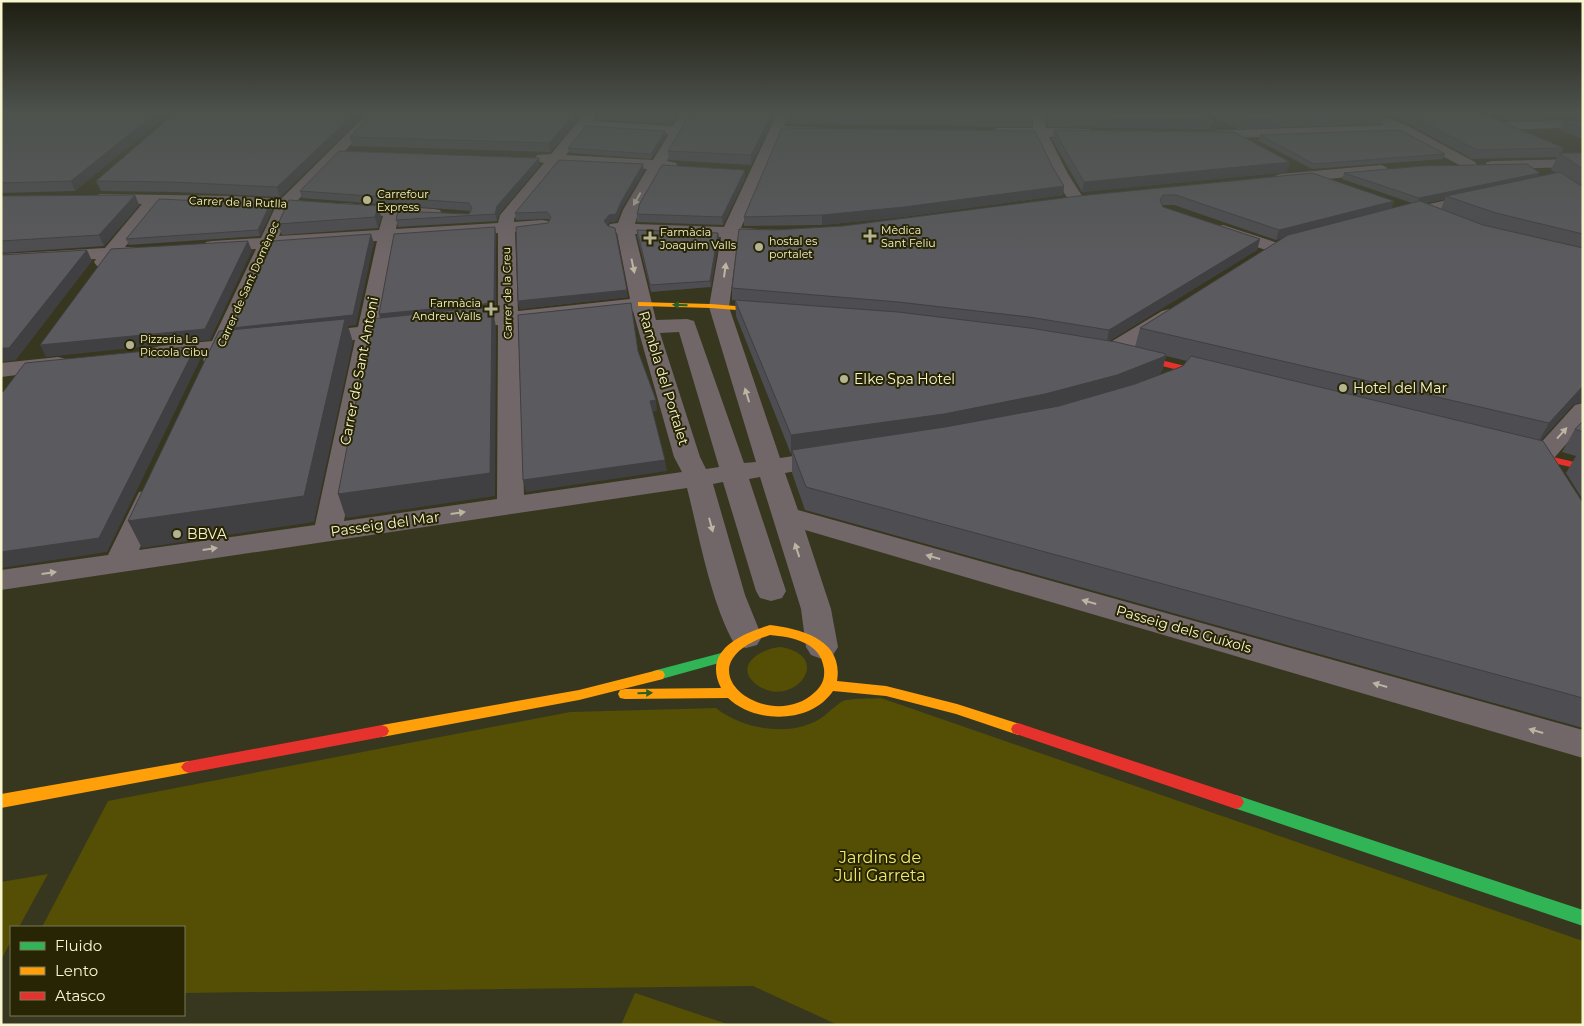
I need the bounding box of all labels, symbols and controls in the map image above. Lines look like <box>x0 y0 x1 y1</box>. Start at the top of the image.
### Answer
place label: Carrefour Express <box>377 187 429 214</box>
street label: Carrer de la Rutlla <box>189 193 287 211</box>
one-way arrow <box>632 193 641 206</box>
marker: Carrefour Express <box>361 194 373 206</box>
street label: Carrer de Sant Domènec <box>214 219 282 349</box>
place label: Mèdica Sant Feliu <box>881 223 936 250</box>
place label: Farmàcia Joaquim Valls <box>659 225 737 252</box>
marker: Mèdica Sant Feliu <box>863 229 877 243</box>
marker: Farmàcia Joaquim Valls <box>644 232 656 244</box>
place label: hostal es portalet <box>769 234 818 261</box>
marker: hostal es portalet <box>753 241 765 253</box>
street label: Carrer de la Creu <box>499 247 515 339</box>
one-way arrow <box>629 259 637 274</box>
one-way arrow <box>721 261 729 277</box>
street label: Carrer de Sant Antoni <box>336 295 382 447</box>
place label: Farmàcia Andreu Valls <box>412 296 482 323</box>
one-way arrow <box>672 301 688 309</box>
marker: Farmàcia Andreu Valls <box>485 303 497 315</box>
street label: Rambla del Portalet <box>635 309 693 448</box>
place label: Pizzeria La Piccola Cibu <box>140 332 208 359</box>
marker: Pizzeria La Piccola Cibu <box>124 339 136 351</box>
place label: Elke Spa Hotel <box>854 370 955 388</box>
marker: Elke Spa Hotel <box>838 373 850 385</box>
place label: Hotel del Mar <box>1353 379 1447 397</box>
marker: Hotel del Mar <box>1337 382 1349 394</box>
one-way arrow <box>742 387 750 402</box>
one-way arrow <box>1556 427 1567 440</box>
street label: Passeig del Mar <box>329 507 441 541</box>
one-way arrow <box>450 509 466 517</box>
one-way arrow <box>707 517 715 532</box>
place label: BBVA <box>187 525 228 543</box>
marker: BBVA <box>171 528 183 540</box>
one-way arrow <box>792 542 800 557</box>
one-way arrow <box>203 545 219 553</box>
one-way arrow <box>925 553 940 561</box>
one-way arrow <box>42 569 58 577</box>
one-way arrow <box>1082 598 1097 606</box>
street label: Passeig dels Guíxols <box>1114 601 1254 657</box>
one-way arrow <box>1372 681 1387 689</box>
one-way arrow <box>637 689 653 697</box>
one-way arrow <box>1528 726 1543 734</box>
park label: Jardins de Juli Garreta <box>833 848 926 885</box>
legend <box>10 926 185 1016</box>
text: Fluido <box>55 936 102 955</box>
text: Lento <box>55 961 98 980</box>
text: Atasco <box>55 986 105 1005</box>

